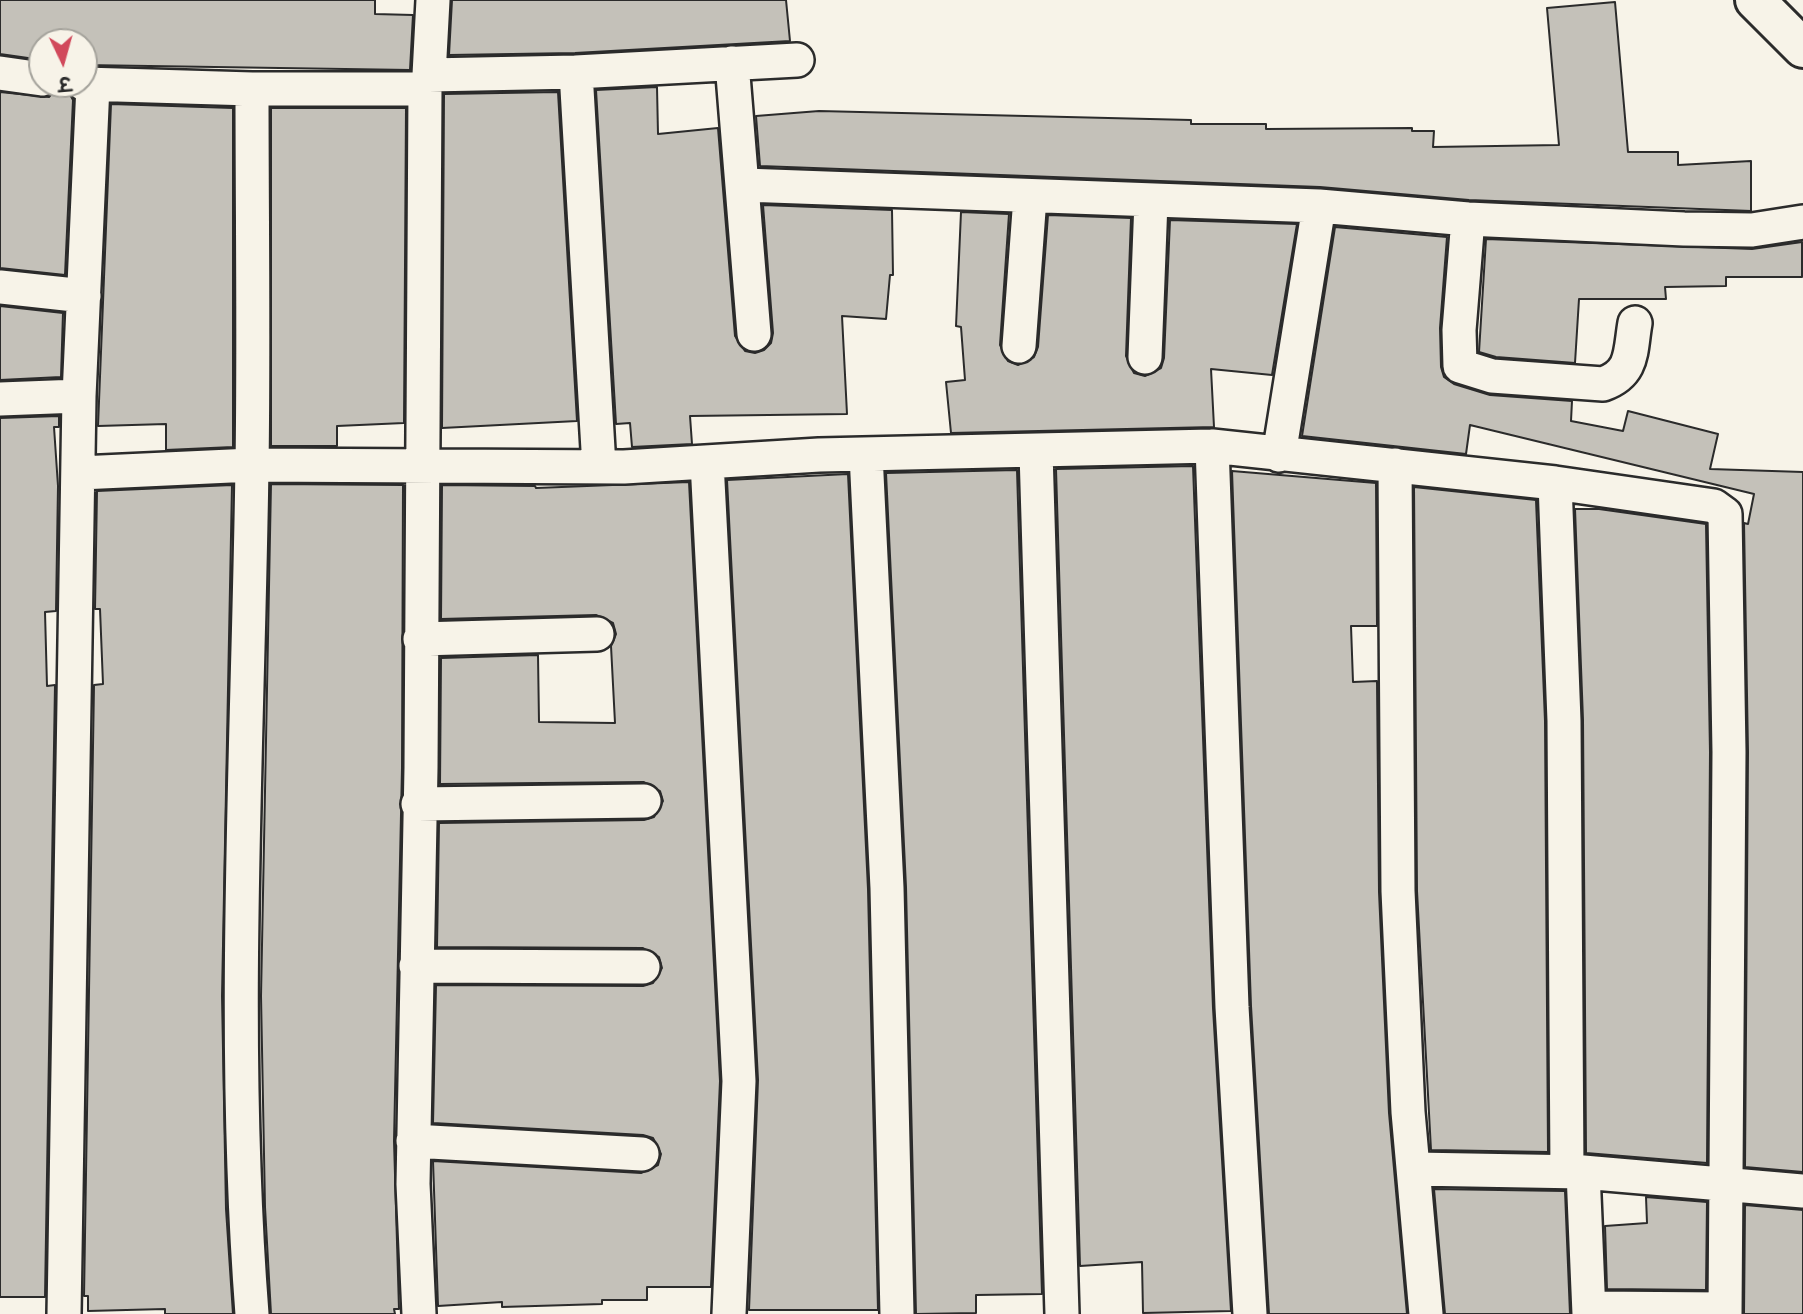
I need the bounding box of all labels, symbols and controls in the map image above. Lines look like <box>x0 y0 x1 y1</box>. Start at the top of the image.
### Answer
north arrow <box>28 28 98 98</box>
text: उ <box>57 69 72 95</box>

